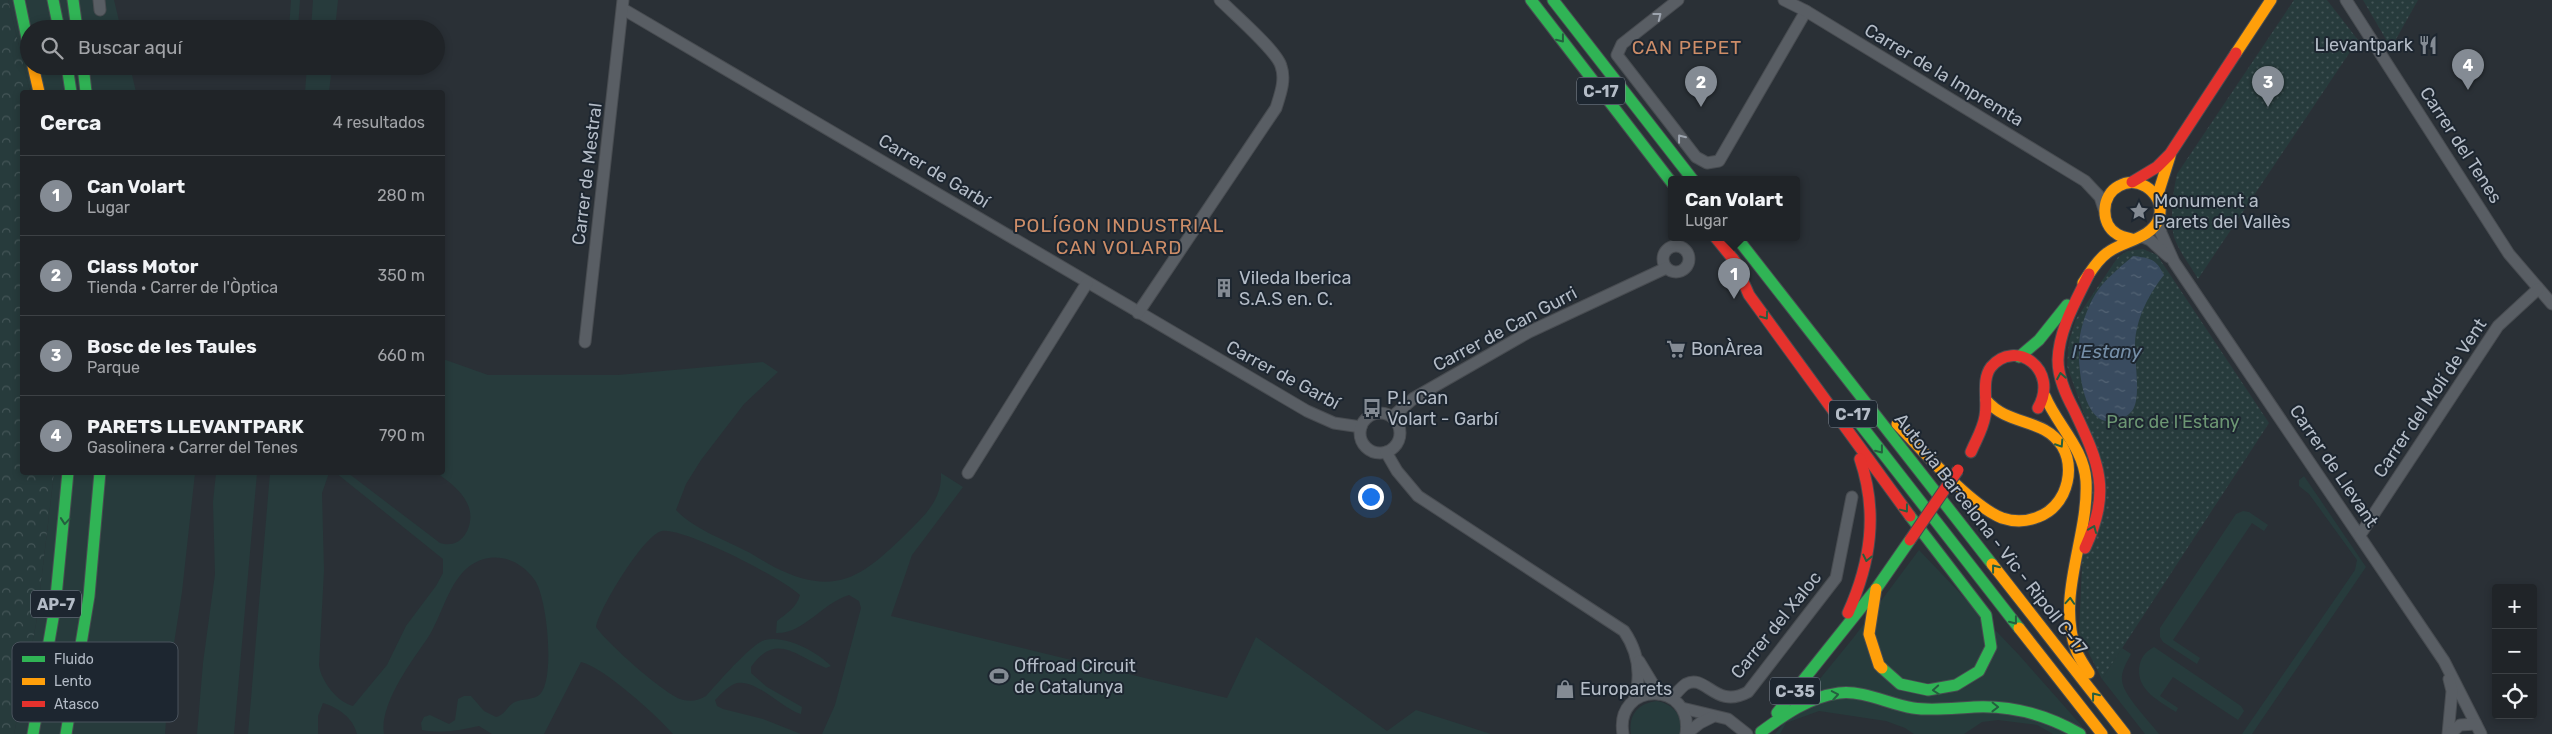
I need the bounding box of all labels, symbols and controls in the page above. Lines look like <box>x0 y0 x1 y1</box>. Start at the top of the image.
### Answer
one-way arrow <box>1652 13 1661 21</box>
street label: Carrer de la Impremta <box>1861 19 2027 131</box>
search box <box>20 20 445 75</box>
one-way arrow <box>1555 33 1563 42</box>
icon: search <box>38 34 66 62</box>
place label: Llevantpark <box>2315 34 2414 56</box>
restaurant icon: Llevantpark <box>2417 34 2439 56</box>
text: Buscar aquí <box>78 36 182 59</box>
district label: CAN PEPET <box>1632 36 1742 59</box>
pin: 4 <box>2452 49 2484 90</box>
pin: 2 <box>1685 66 1717 107</box>
pin: 3 <box>2252 66 2284 107</box>
road number: C-17 <box>1577 78 1625 104</box>
street label: Carrer del Tenes <box>2415 83 2507 207</box>
street label: Carrer de Mestral <box>567 102 607 246</box>
text: Cerca <box>40 110 101 135</box>
text: 4 resultados <box>333 113 425 132</box>
street label: Carrer de Garbí <box>874 129 995 214</box>
one-way arrow <box>1679 135 1687 144</box>
text: Can Volart <box>87 175 185 198</box>
popup <box>1668 176 1800 241</box>
text: 1 <box>52 186 60 205</box>
text: 280 m <box>377 186 425 205</box>
text: Can Volart <box>1685 188 1783 211</box>
place label: Monument a Parets del Vallès <box>2154 190 2290 233</box>
text: Lugar <box>87 198 130 217</box>
place icon: Monument a Parets del Vallès <box>2128 200 2150 222</box>
text: Lugar <box>1685 211 1728 230</box>
district label: POLÍGON INDUSTRIAL CAN VOLARD <box>1013 214 1225 259</box>
text: Class Motor <box>87 255 198 278</box>
pin: 1 <box>1718 258 1750 299</box>
text: 2 <box>51 266 61 285</box>
text: 350 m <box>378 266 425 285</box>
place label: Vileda Iberica S.A.S en. C. <box>1239 267 1351 310</box>
building icon: Vileda Iberica S.A.S en. C. <box>1213 277 1235 299</box>
text: Tienda · Carrer de l'Òptica <box>87 278 278 297</box>
street label: Carrer de Can Gurri <box>1429 282 1581 376</box>
one-way arrow <box>1759 311 1768 320</box>
street label: Carrer del Molí de Vent <box>2369 314 2491 482</box>
text: Bosc de les Taules <box>87 335 257 358</box>
street label: Carrer de Garbí <box>1222 336 1345 415</box>
supermarket icon: BonÀrea <box>1665 338 1687 360</box>
place label: BonÀrea <box>1691 338 1763 360</box>
water label: l'Estany <box>2072 340 2142 363</box>
text: 3 <box>51 346 61 365</box>
text: 660 m <box>377 346 425 365</box>
text: Parque <box>87 358 140 377</box>
one-way arrow <box>2056 371 2066 380</box>
place label: P.I. Can Volart - Garbí <box>1387 387 1500 430</box>
bus stop icon: P.I. Can Volart - Garbí <box>1361 397 1383 419</box>
road number: C-17 <box>1829 400 1877 428</box>
street label: Carrer de Llevant <box>2285 400 2383 532</box>
street label: Autovia Barcelona - Vic - Ripoll C-17 <box>1890 409 2092 659</box>
park label: Parc de l'Estany <box>2106 411 2240 433</box>
text: PARETS LLEVANTPARK <box>87 415 304 438</box>
text: 4 <box>51 426 61 445</box>
text: 790 m <box>379 426 425 445</box>
text: Gasolinera · Carrer del Tenes <box>87 438 298 457</box>
one-way arrow <box>2053 439 2063 448</box>
one-way arrow <box>1874 444 1883 454</box>
your location <box>1358 484 1384 510</box>
one-way arrow <box>1899 503 1907 512</box>
one-way arrow <box>60 517 71 525</box>
one-way arrow <box>2087 525 2098 534</box>
one-way arrow <box>1862 554 1873 563</box>
one-way arrow <box>1992 565 2000 574</box>
street label: Carrer del Xaloc <box>1726 567 1826 683</box>
map controls <box>2492 584 2537 719</box>
button: + <box>2492 584 2537 629</box>
road number: AP-7 <box>31 590 81 618</box>
one-way arrow <box>2064 596 2075 604</box>
one-way arrow <box>2008 615 2017 625</box>
button: − <box>2492 629 2537 674</box>
legend <box>12 642 178 722</box>
text: Fluido <box>54 651 94 668</box>
place label: Offroad Circuit de Catalunya <box>1014 655 1136 698</box>
sports icon: Offroad Circuit de Catalunya <box>988 665 1010 687</box>
text: Lento <box>54 673 91 690</box>
button: locate <box>2492 674 2537 719</box>
shop icon: Europarets <box>1554 678 1576 700</box>
place label: Europarets <box>1580 678 1672 700</box>
road number: C-35 <box>1770 678 1820 704</box>
one-way arrow <box>1932 685 1940 696</box>
one-way arrow <box>1830 690 1839 700</box>
one-way arrow <box>2092 693 2100 702</box>
text: Atasco <box>54 696 99 713</box>
one-way arrow <box>1991 702 1999 712</box>

